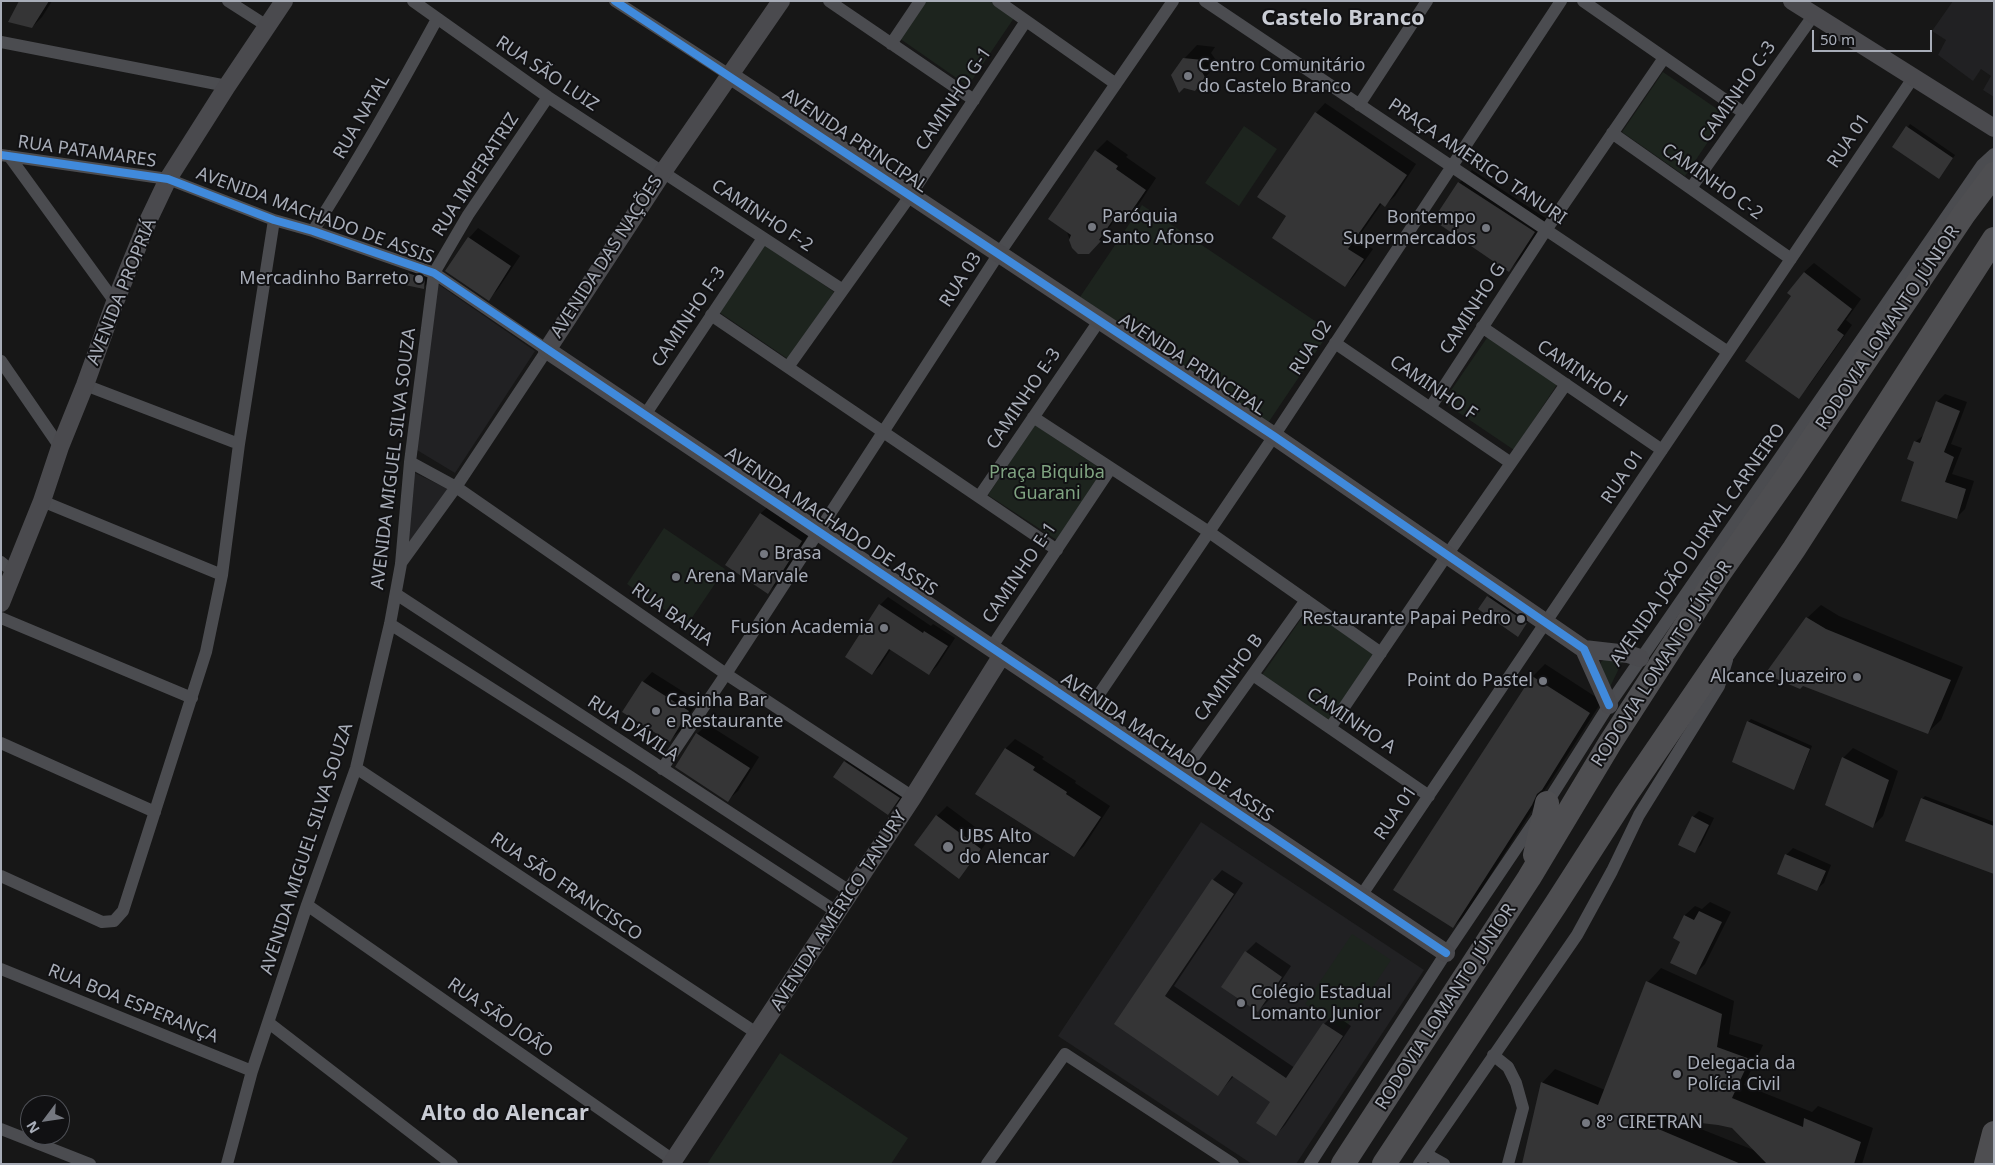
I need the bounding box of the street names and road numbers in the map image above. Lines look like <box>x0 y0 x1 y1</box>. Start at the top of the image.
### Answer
street label: RUA SÃO LUIZ <box>492 32 602 116</box>
street label: CAMINHO C-3 <box>1695 37 1781 147</box>
street label: CAMINHO G-1 <box>911 43 997 155</box>
street label: RUA NATAL <box>329 71 395 163</box>
street label: AVENIDA PRINCIPAL <box>778 84 932 198</box>
street label: PRAÇA AMERICO TANURI <box>1384 94 1570 230</box>
street label: RUA IMPERATRIZ <box>428 109 524 241</box>
street label: RUA 01 <box>1823 110 1875 172</box>
street label: RUA PATAMARES <box>16 132 158 172</box>
street label: CAMINHO C-2 <box>1657 139 1767 225</box>
street label: AVENIDA MACHADO DE ASSIS <box>193 163 437 269</box>
street label: AVENIDA DAS NAÇÕES <box>546 172 668 342</box>
street label: CAMINHO F-2 <box>707 175 817 257</box>
street label: AVENIDA PROPRIÁ <box>83 216 161 368</box>
street label: RODOVIA LOMANTO JÚNIOR <box>1812 222 1964 434</box>
street label: RUA 03 <box>935 249 987 311</box>
street label: CAMINHO G <box>1436 259 1510 359</box>
street label: CAMINHO F-3 <box>647 263 731 371</box>
street label: AVENIDA PRINCIPAL <box>1115 309 1269 421</box>
street label: RUA 02 <box>1285 317 1337 379</box>
street label: AVENIDA MIGUEL SILVA SOUZA <box>367 327 421 591</box>
street label: CAMINHO H <box>1533 336 1631 412</box>
street label: CAMINHO E-3 <box>982 344 1066 454</box>
street label: CAMINHO F <box>1385 351 1481 425</box>
street label: AVENIDA JOÃO DURVAL CARNEIRO <box>1606 420 1790 670</box>
street label: AVENIDA MACHADO DE ASSIS <box>721 443 941 601</box>
street label: RUA 01 <box>1597 446 1649 508</box>
street label: CAMINHO E-1 <box>978 518 1062 628</box>
street label: RODOVIA LOMANTO JÚNIOR <box>1587 557 1737 771</box>
street label: RUA BAHIA <box>627 579 717 651</box>
street label: CAMINHO B <box>1190 630 1268 726</box>
street label: AVENIDA MACHADO DE ASSIS <box>1057 669 1277 827</box>
street label: CAMINHO A <box>1302 683 1400 759</box>
street label: RUA D'ÁVILA <box>583 691 683 767</box>
street label: AVENIDA MIGUEL SILVA SOUZA <box>256 720 358 978</box>
street label: RUA 01 <box>1370 782 1422 844</box>
street label: AVENIDA AMÉRICO TANURY <box>766 807 912 1015</box>
street label: RUA SÃO FRANCISCO <box>486 828 646 946</box>
street label: RODOVIA LOMANTO JÚNIOR <box>1371 900 1521 1114</box>
street label: RUA BOA ESPERANÇA <box>45 960 221 1048</box>
street label: RUA SÃO JOÃO <box>443 974 557 1062</box>

